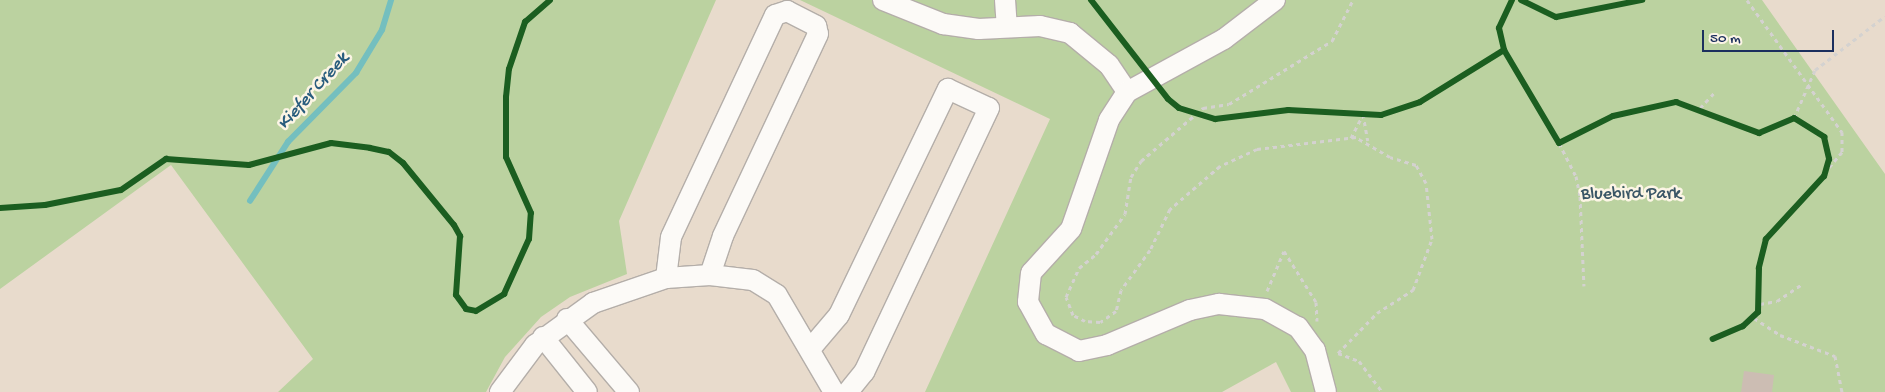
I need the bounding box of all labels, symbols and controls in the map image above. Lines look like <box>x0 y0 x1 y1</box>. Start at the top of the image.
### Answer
scale bar <box>1705 20 1838 52</box>
text: 50 m <box>1710 30 1741 48</box>
water label: Kiefer Creek <box>273 49 355 135</box>
park label: Bluebird Park <box>1581 184 1681 206</box>

